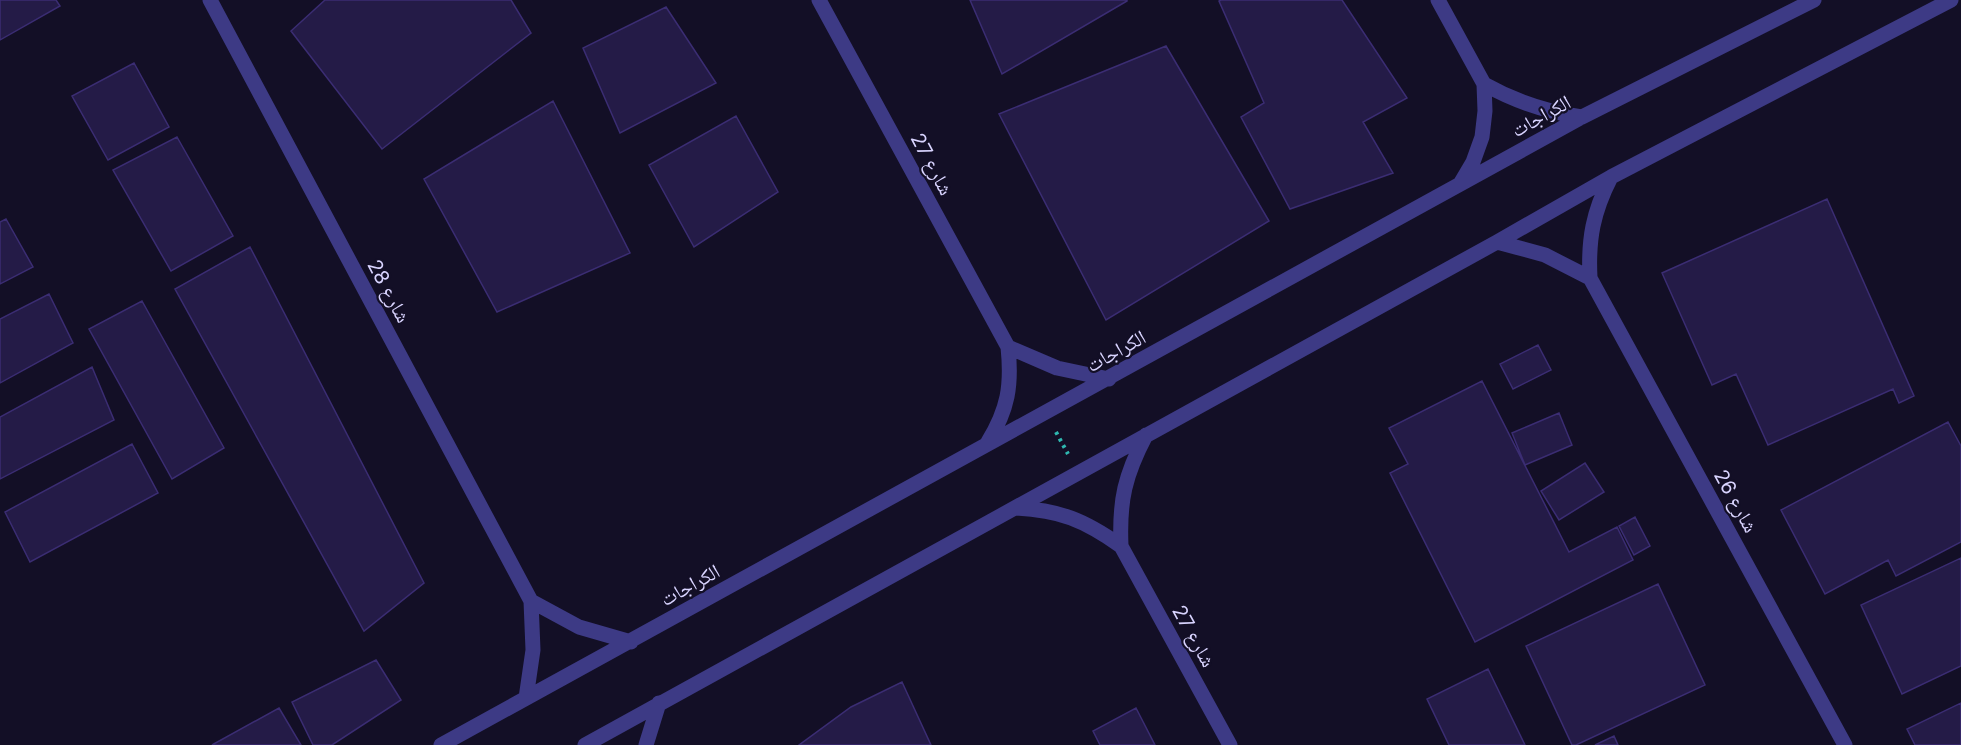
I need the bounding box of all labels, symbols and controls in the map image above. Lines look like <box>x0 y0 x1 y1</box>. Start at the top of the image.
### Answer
street label: الكراجات <box>1507 90 1575 142</box>
street label: شارع 27 <box>905 129 958 200</box>
street label: شارع 28 <box>362 255 416 327</box>
street label: الكراجات <box>1082 325 1150 377</box>
street label: شارع 26 <box>1708 465 1763 537</box>
street label: الكراجات <box>656 559 724 611</box>
street label: شارع 27 <box>1166 601 1221 672</box>

